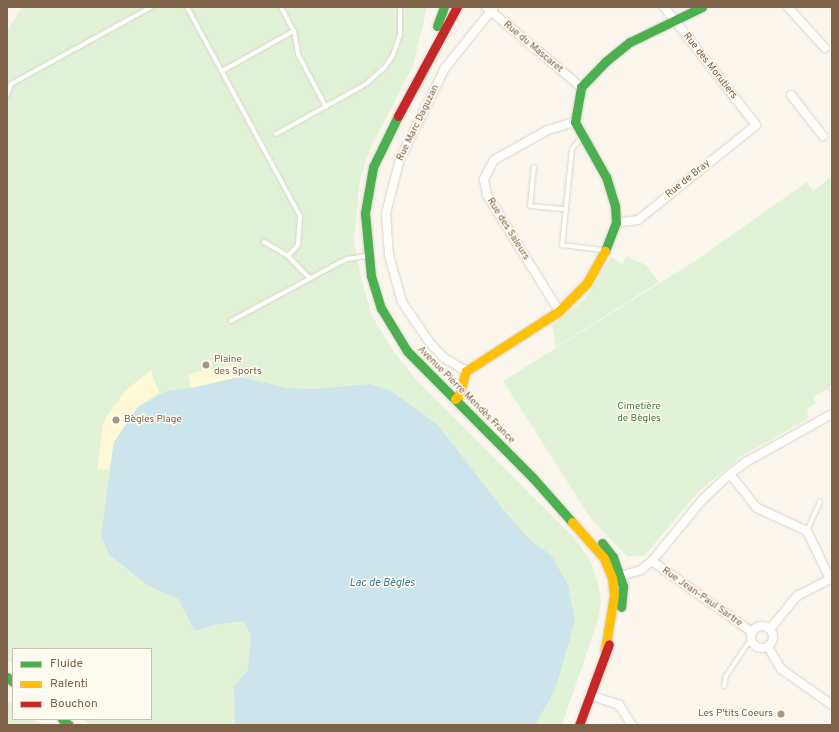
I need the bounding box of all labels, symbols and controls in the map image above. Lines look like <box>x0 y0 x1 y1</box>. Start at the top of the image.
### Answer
street label: Rue du Mascaret <box>501 19 565 75</box>
street label: Rue des Morutiers <box>680 30 740 102</box>
street label: Rue Marc Daguzan <box>394 83 442 163</box>
street label: Rue de Bray <box>663 157 713 201</box>
street label: Rue des Saleurs <box>484 196 532 262</box>
street label: Avenue Pierre Mendès France <box>415 344 517 446</box>
place label: Plaine des Sports <box>214 353 262 376</box>
marker: Plaine des Sports <box>201 360 211 370</box>
park label: Cimetière de Bègles <box>617 400 661 424</box>
place label: Bègles Plage <box>124 414 182 426</box>
marker: Bègles Plage <box>111 415 121 425</box>
street label: Rue Jean-Paul Sartre <box>660 565 744 629</box>
water label: Lac de Bègles <box>349 576 415 590</box>
legend <box>12 648 152 720</box>
text: Fluide <box>50 656 83 672</box>
text: Ralenti <box>50 676 88 692</box>
text: Bouchon <box>50 696 98 712</box>
place label: Les P'tits Coeurs <box>698 708 773 720</box>
marker: Les P'tits Coeurs <box>776 709 786 719</box>

